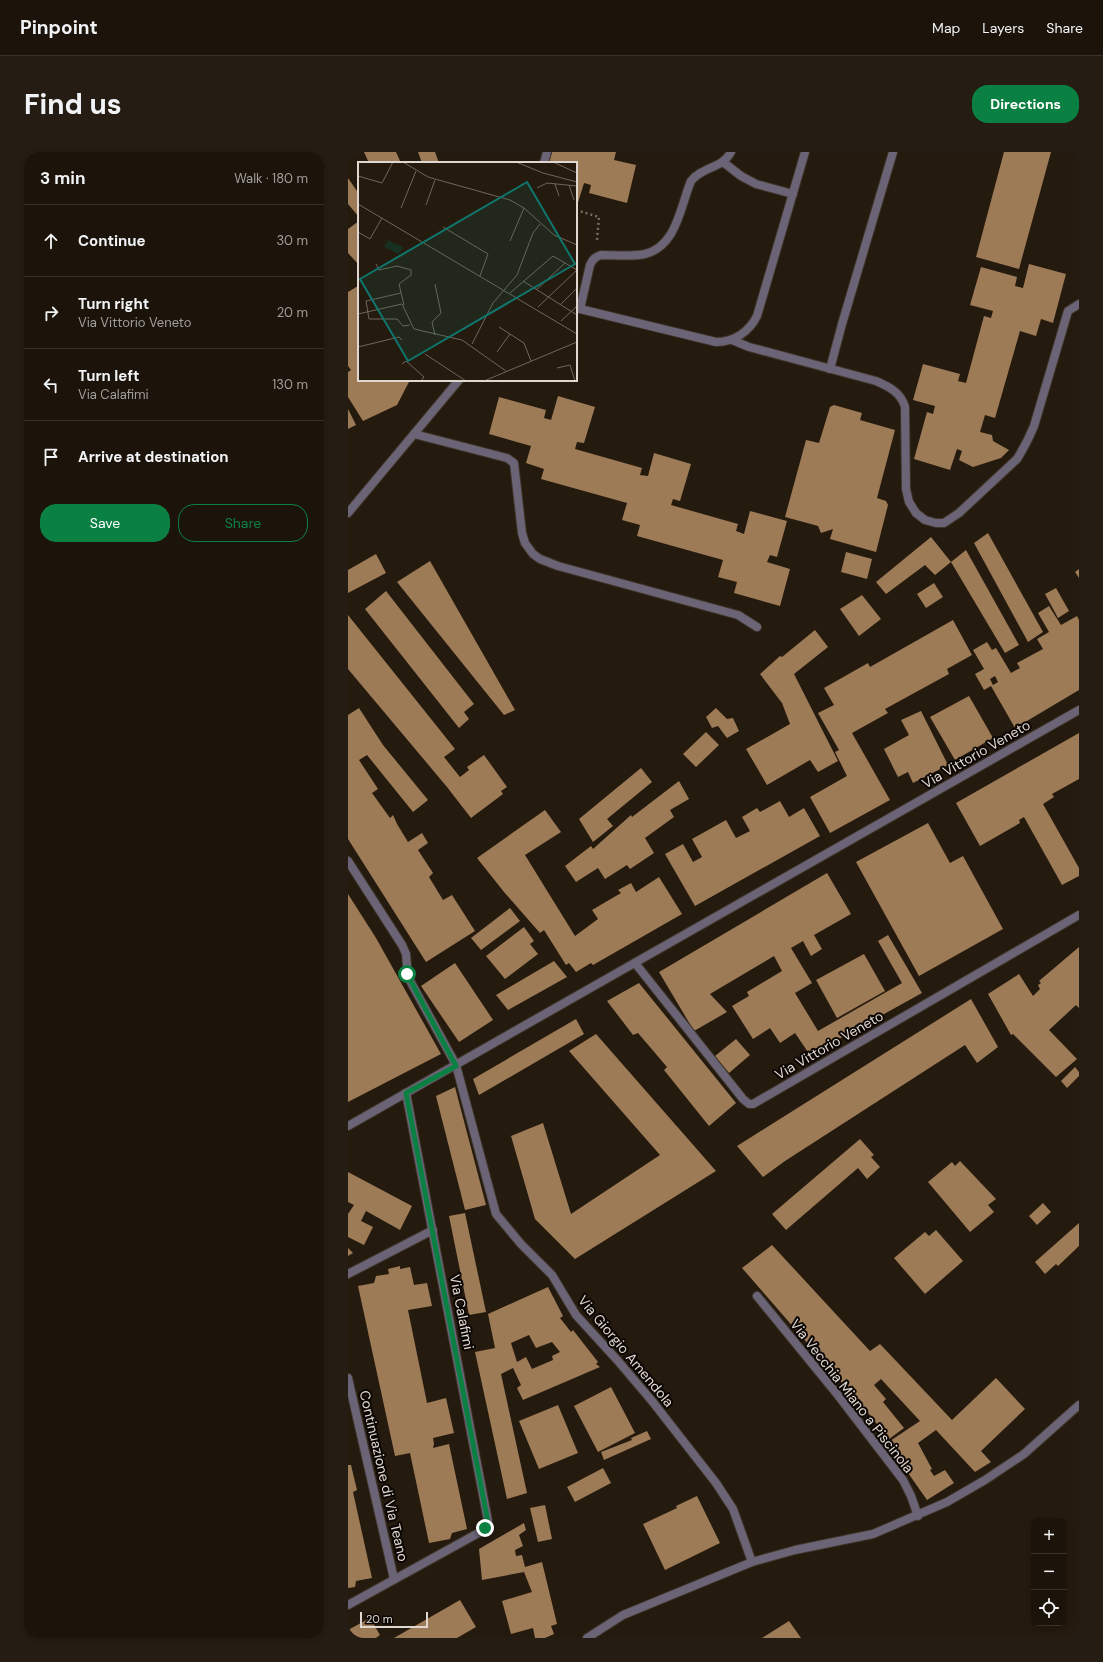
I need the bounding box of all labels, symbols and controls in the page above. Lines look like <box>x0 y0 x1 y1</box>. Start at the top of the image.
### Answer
text: Pinpoint <box>20 15 98 40</box>
text: Map <box>932 19 960 37</box>
text: Layers <box>982 19 1024 37</box>
text: Share <box>1046 19 1083 37</box>
button: Directions <box>972 85 1079 123</box>
text: Find us <box>24 86 122 123</box>
inset map <box>358 162 577 381</box>
text: 3 min <box>40 167 85 189</box>
text: Walk · 180 m <box>234 170 308 187</box>
icon: ahead <box>40 230 62 252</box>
text: Continue <box>78 231 146 251</box>
text: 30 m <box>276 232 308 249</box>
text: Turn right <box>78 294 149 314</box>
icon: right <box>40 302 62 324</box>
text: 20 m <box>277 304 308 321</box>
text: Via Vittorio Veneto <box>78 314 191 331</box>
text: Turn left <box>78 366 139 386</box>
icon: left <box>40 374 62 396</box>
text: 130 m <box>272 376 308 393</box>
text: Via Calafimi <box>78 386 149 403</box>
icon: arrive <box>40 446 62 468</box>
text: Arrive at destination <box>78 447 229 467</box>
button: Save <box>40 504 170 542</box>
button: Share <box>178 504 308 542</box>
street label: Via Vittorio Veneto <box>919 716 1033 792</box>
route start <box>398 965 416 983</box>
street label: Via Vittorio Veneto <box>772 1007 886 1083</box>
street label: Via Calafimi <box>446 1273 478 1351</box>
street label: Via Giorgio Amendola <box>574 1292 678 1410</box>
street label: Via Vecchia Miano a Piscinola <box>786 1315 918 1477</box>
street label: Continuazione di Via Teano <box>356 1389 412 1563</box>
map controls <box>1031 1518 1067 1626</box>
button: + <box>1031 1518 1067 1554</box>
route end <box>476 1519 494 1537</box>
button: − <box>1031 1554 1067 1590</box>
button: locate <box>1031 1590 1067 1626</box>
scale bar <box>360 1610 428 1629</box>
text: 20 m <box>366 1612 392 1626</box>

